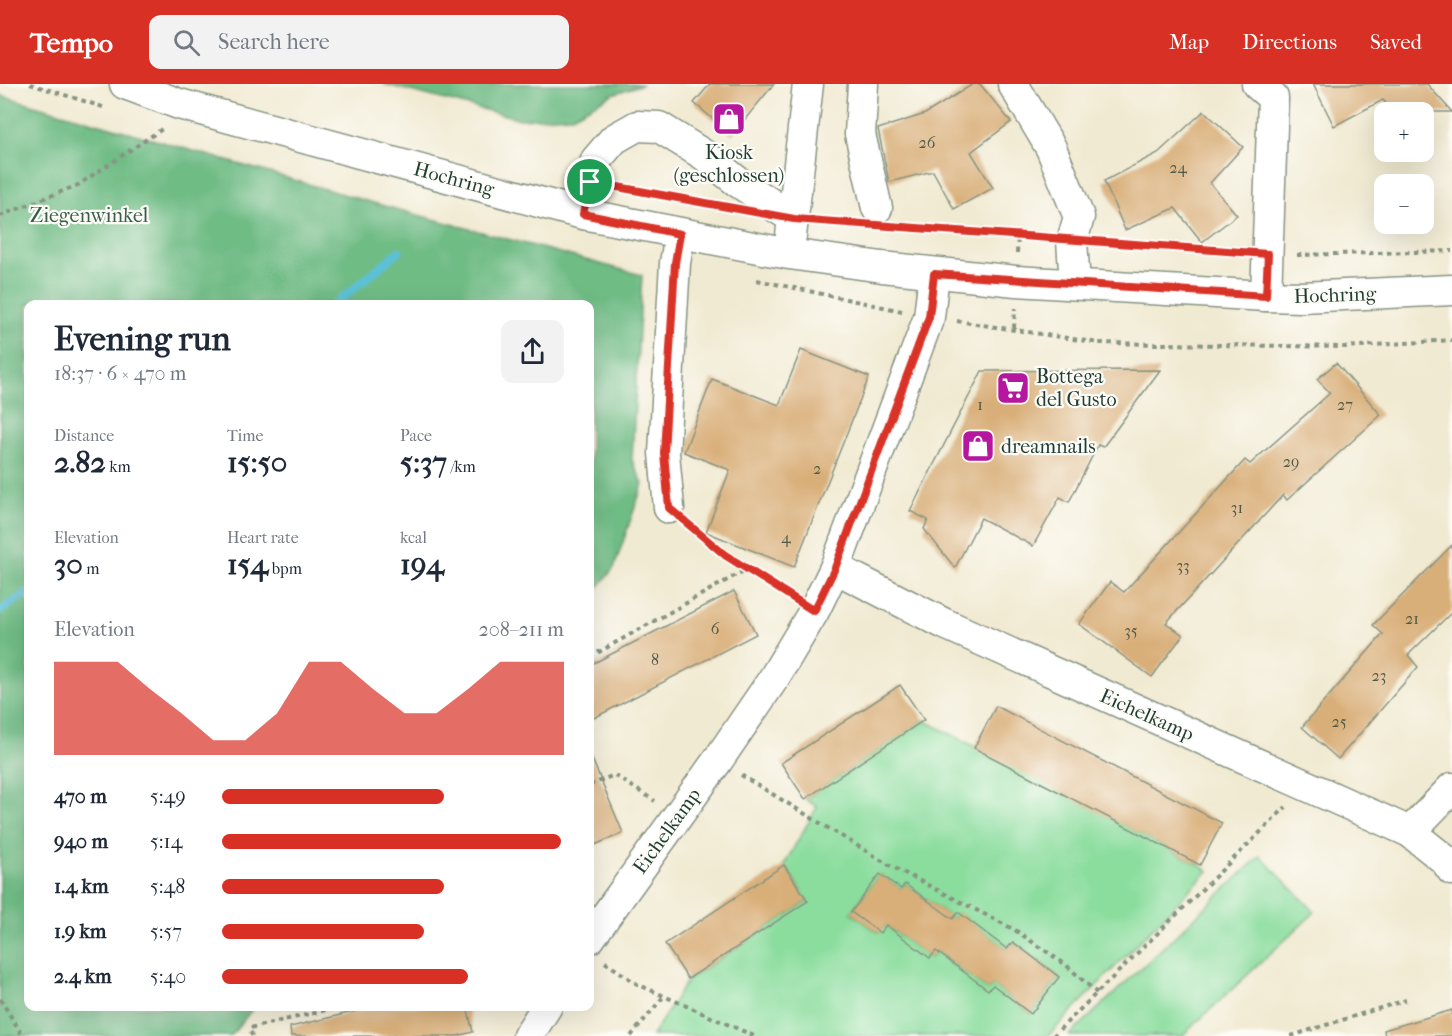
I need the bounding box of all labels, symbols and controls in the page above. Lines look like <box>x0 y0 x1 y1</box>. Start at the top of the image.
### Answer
search box <box>149 15 569 69</box>
text: Tempo <box>30 26 113 59</box>
icon: search <box>170 26 203 59</box>
text: Search here <box>218 29 330 55</box>
text: Map <box>1169 30 1209 54</box>
text: Directions <box>1242 30 1337 54</box>
text: Saved <box>1370 30 1422 54</box>
shop icon: Kiosk (geschlossen) <box>711 101 747 137</box>
map controls <box>1374 102 1434 234</box>
button: + <box>1374 102 1434 162</box>
house number: 26 <box>919 133 936 152</box>
place label: Kiosk (geschlossen) <box>674 141 784 187</box>
pin <box>564 156 615 207</box>
street label: Hochring <box>411 157 497 201</box>
house number: 24 <box>1169 158 1187 177</box>
icon: arrive <box>573 165 606 198</box>
button: − <box>1374 174 1434 234</box>
park label: Ziegenwinkel <box>30 204 149 227</box>
street label: Hochring <box>1293 282 1377 308</box>
text: Evening run <box>54 320 231 359</box>
button: share <box>501 320 564 383</box>
text: 18:37 · 6 × 470 m <box>54 362 186 385</box>
place label: Bottega del Gusto <box>1036 365 1117 411</box>
supermarket icon: Bottega del Gusto <box>995 370 1031 406</box>
house number: 1 <box>977 395 983 414</box>
house number: 27 <box>1337 395 1353 414</box>
text: Distance <box>54 426 114 445</box>
text: Time <box>227 426 263 445</box>
text: Pace <box>400 426 432 445</box>
shop icon: dreamnails <box>960 428 996 464</box>
place label: dreamnails <box>1001 435 1096 458</box>
text: 2.82 <box>54 445 106 480</box>
text: 15:50 <box>227 445 287 480</box>
text: 5:37 <box>400 445 447 480</box>
house number: 29 <box>1283 452 1299 471</box>
text: km <box>106 457 131 476</box>
text: /km <box>447 457 476 476</box>
house number: 2 <box>813 459 821 478</box>
house number: 31 <box>1231 498 1243 517</box>
text: Elevation <box>54 528 119 547</box>
text: Heart rate <box>227 528 299 547</box>
text: kcal <box>400 528 427 547</box>
house number: 4 <box>781 528 791 547</box>
text: 30 <box>54 547 83 582</box>
text: 154 <box>227 547 268 582</box>
text: 194 <box>400 547 444 582</box>
house number: 33 <box>1176 556 1190 575</box>
text: m <box>83 559 100 578</box>
text: bpm <box>268 559 302 578</box>
house number: 21 <box>1405 609 1419 628</box>
text: Elevation <box>54 618 135 641</box>
text: 208–211 m <box>478 618 564 641</box>
house number: 6 <box>711 619 720 638</box>
house number: 35 <box>1124 621 1138 640</box>
house number: 8 <box>651 650 659 669</box>
house number: 23 <box>1372 666 1386 685</box>
street label: Eichelkamp <box>1097 684 1198 746</box>
house number: 25 <box>1331 712 1347 731</box>
street label: Eichelkamp <box>628 784 706 878</box>
text: 470 m <box>54 785 107 808</box>
text: 5:49 <box>150 785 186 808</box>
text: 940 m <box>54 830 108 853</box>
text: 5:14 <box>150 830 182 853</box>
text: 1.4 km <box>54 875 109 898</box>
text: 5:48 <box>150 875 185 898</box>
text: 1.9 km <box>54 920 106 943</box>
text: 5:57 <box>150 920 182 943</box>
text: 2.4 km <box>54 965 112 988</box>
text: 5:40 <box>150 965 186 988</box>

